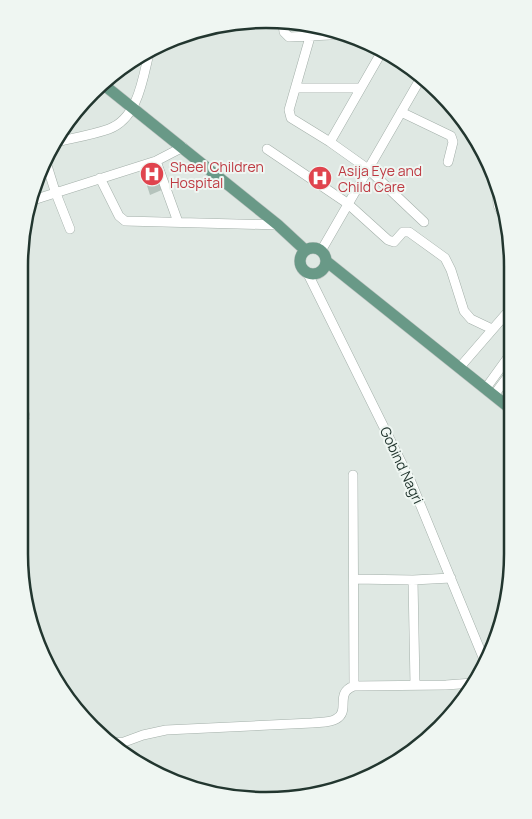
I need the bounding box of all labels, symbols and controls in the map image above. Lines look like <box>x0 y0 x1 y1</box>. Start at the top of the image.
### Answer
place label: Sheel Children Hospital <box>170 157 264 192</box>
hospital icon: Sheel Children Hospital <box>139 161 165 187</box>
place label: Asija Eye and Child Care <box>338 161 422 196</box>
hospital icon: Asija Eye and Child Care <box>307 165 333 191</box>
street label: Gobind Nagri <box>376 423 428 507</box>

